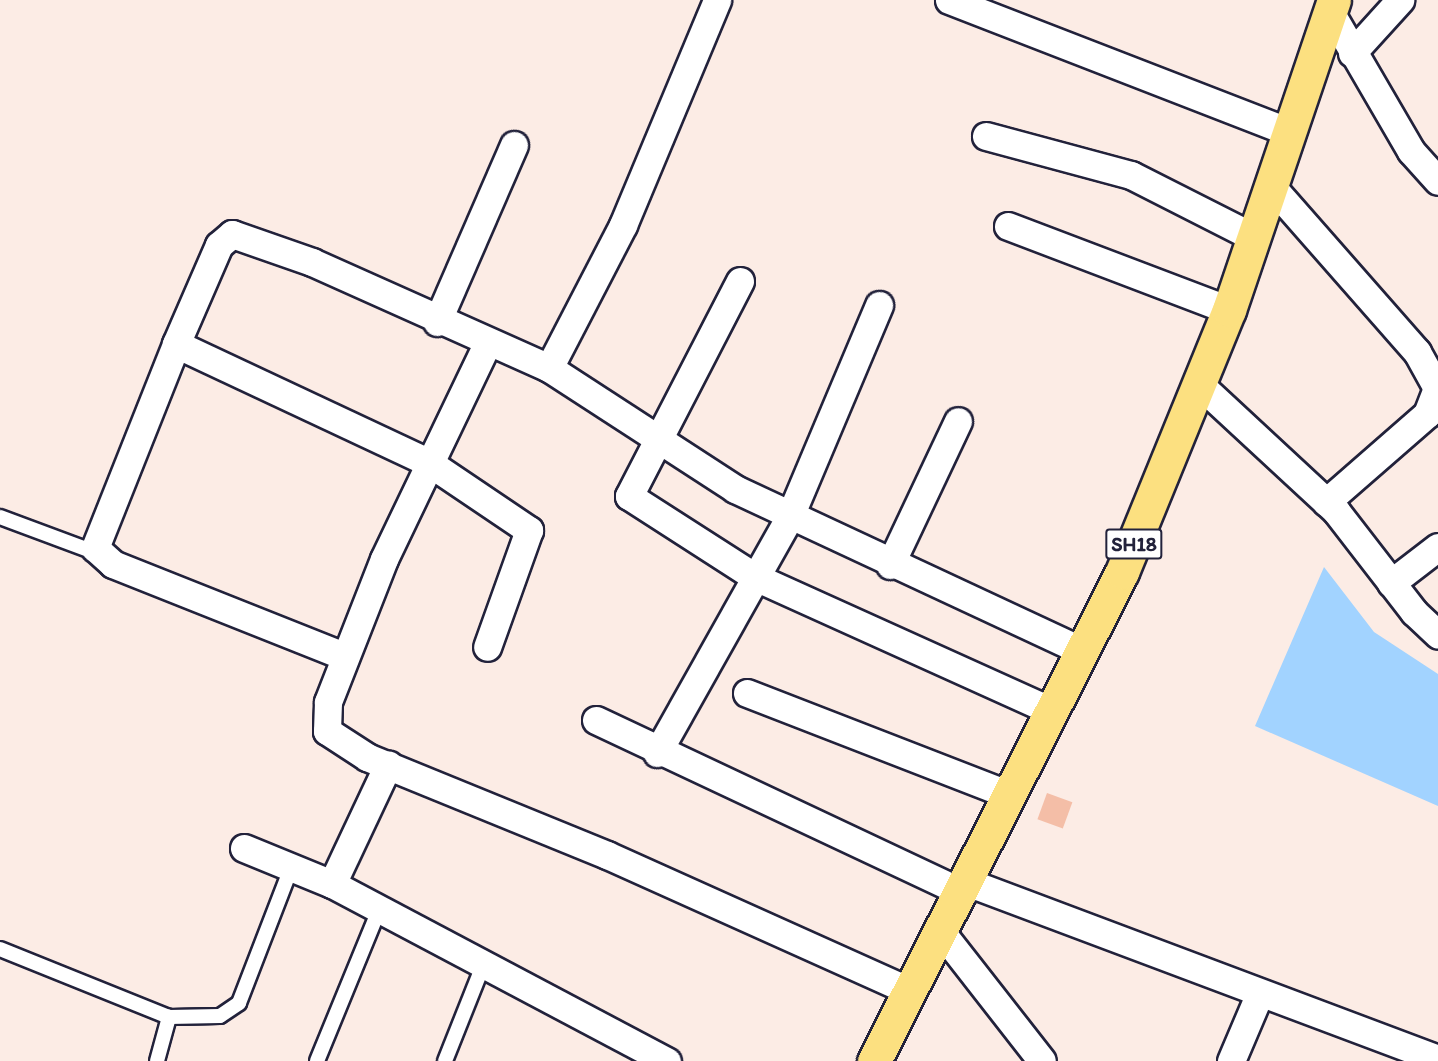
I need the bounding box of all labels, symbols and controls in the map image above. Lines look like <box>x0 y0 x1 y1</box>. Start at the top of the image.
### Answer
road number: SH18 <box>1104 527 1164 561</box>

